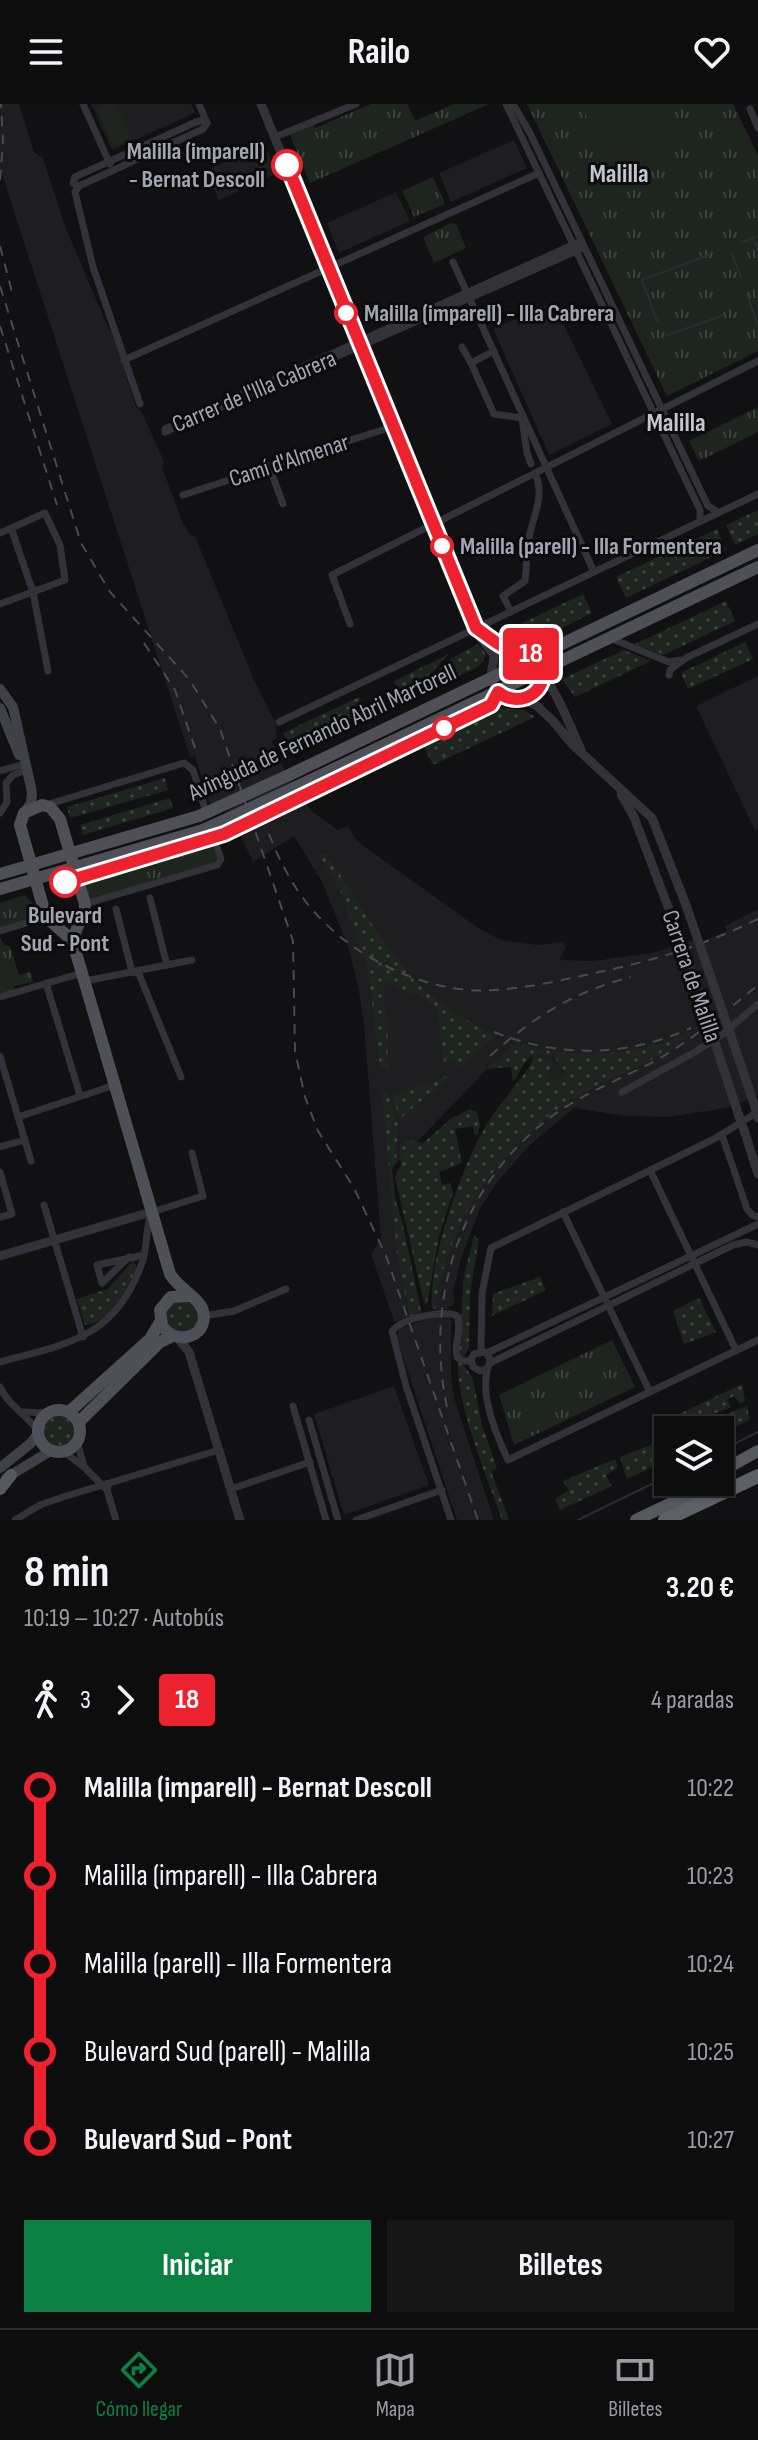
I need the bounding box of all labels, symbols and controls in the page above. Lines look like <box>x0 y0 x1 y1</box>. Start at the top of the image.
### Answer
icon: menu <box>24 30 68 74</box>
icon: heart <box>690 30 734 74</box>
text: Railo <box>348 31 410 74</box>
place label: Malilla (imparell) - Bernat Descoll <box>127 137 265 194</box>
marker: Malilla (imparell) - Bernat Descoll <box>272 150 302 180</box>
district label: Malilla <box>589 159 649 190</box>
place label: Malilla (imparell) - Illa Cabrera <box>364 299 614 328</box>
marker: Malilla (imparell) - Illa Cabrera <box>335 302 357 324</box>
street label: Carrer de l'Illa Cabrera <box>168 344 340 439</box>
district label: Malilla <box>646 408 706 439</box>
street label: Camí d'Almenar <box>225 427 353 493</box>
place label: Malilla (parell) - Illa Formentera <box>460 532 722 561</box>
marker: Malilla (parell) - Illa Formentera <box>431 535 453 557</box>
line badge: 18 <box>495 628 567 680</box>
text: 18 <box>519 637 543 670</box>
street label: Avinguda de Fernando Abril Martorell <box>183 658 461 808</box>
unlabelled marker <box>433 717 455 739</box>
marker: Bulevard Sud - Pont <box>50 867 80 897</box>
place label: Bulevard Sud - Pont <box>21 901 109 958</box>
street label: Carrera de Malilla <box>655 906 728 1046</box>
map controls <box>654 1416 734 1496</box>
button: layers <box>654 1416 734 1496</box>
text: 8 min <box>24 1546 109 1599</box>
text: 3.20 € <box>666 1570 734 1606</box>
text: 10:19 – 10:27 · Autobús <box>24 1603 224 1634</box>
icon: walk <box>24 1678 68 1722</box>
icon: forward <box>103 1678 147 1722</box>
text: 18 <box>175 1683 199 1716</box>
text: 3 <box>80 1685 91 1716</box>
text: 4 paradas <box>651 1685 734 1716</box>
text: Malilla (imparell) - Bernat Descoll <box>84 1770 432 1806</box>
text: 10:22 <box>687 1773 734 1804</box>
text: Malilla (imparell) - Illa Cabrera <box>84 1858 378 1894</box>
text: 10:23 <box>687 1861 734 1892</box>
text: Malilla (parell) - Illa Formentera <box>84 1946 392 1982</box>
text: 10:24 <box>687 1949 734 1980</box>
text: Bulevard Sud (parell) - Malilla <box>84 2034 371 2070</box>
text: 10:25 <box>688 2037 734 2068</box>
text: Bulevard Sud - Pont <box>84 2122 292 2158</box>
text: 10:27 <box>688 2125 734 2156</box>
button: Iniciar <box>24 2220 371 2312</box>
button: Billetes <box>387 2220 734 2312</box>
tab: Cómo llegar <box>96 2348 182 2423</box>
tab: Mapa <box>373 2348 417 2423</box>
tab: Billetes <box>608 2348 662 2423</box>

